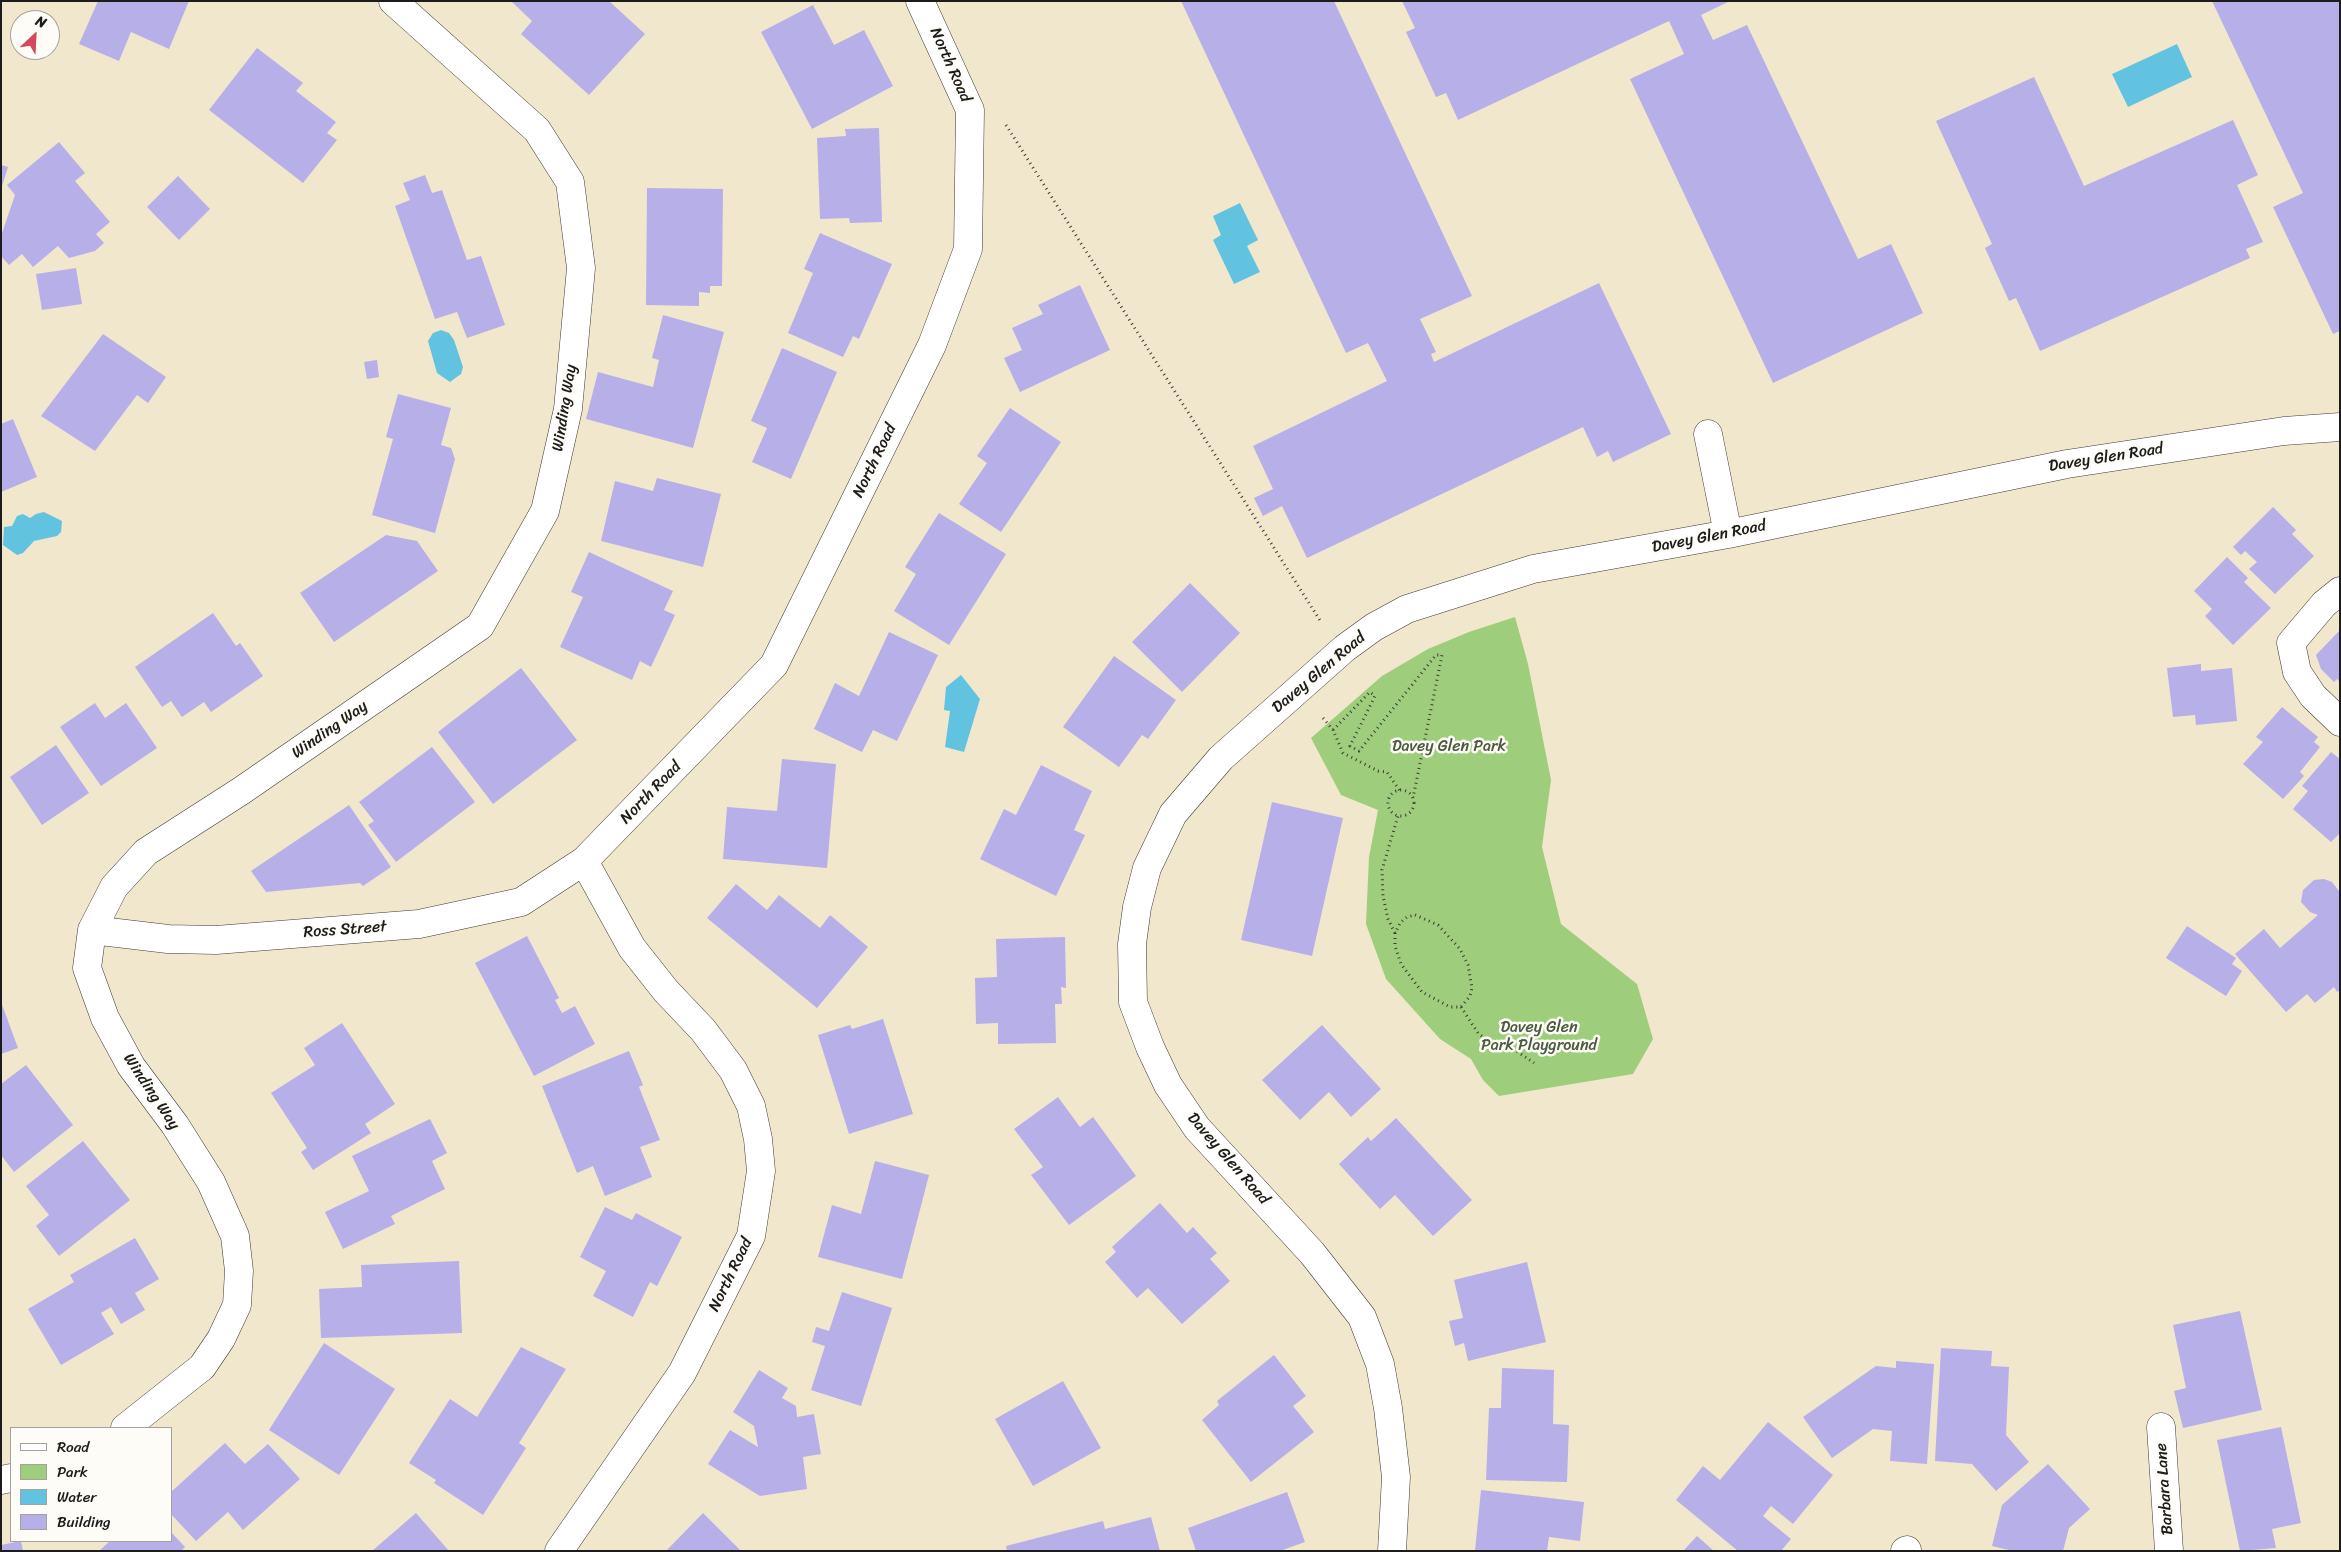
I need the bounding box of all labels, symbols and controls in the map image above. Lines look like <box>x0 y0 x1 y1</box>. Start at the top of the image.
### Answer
text: N <box>31 8 51 35</box>
north arrow <box>10 10 60 60</box>
street label: North Road <box>925 25 975 105</box>
street label: Winding Way <box>549 363 581 453</box>
street label: North Road <box>849 421 901 501</box>
street label: Davey Glen Road <box>2047 439 2165 477</box>
street label: Davey Glen Road <box>1650 517 1768 557</box>
street label: Davey Glen Road <box>1269 629 1369 717</box>
street label: Winding Way <box>289 697 371 763</box>
park label: Davey Glen Park <box>1392 737 1506 757</box>
street label: North Road <box>616 758 686 828</box>
street label: Ross Street <box>303 918 387 942</box>
park label: Davey Glen Park Playground <box>1481 1018 1597 1056</box>
street label: Winding Way <box>118 1050 184 1134</box>
street label: Davey Glen Road <box>1183 1109 1273 1209</box>
street label: North Road <box>705 1235 757 1315</box>
legend <box>10 1427 172 1542</box>
text: Road <box>57 1434 89 1460</box>
street label: Barbara Lane <box>2152 1442 2178 1536</box>
text: Park <box>57 1459 88 1485</box>
text: Water <box>57 1484 97 1510</box>
text: Building <box>57 1509 111 1535</box>

